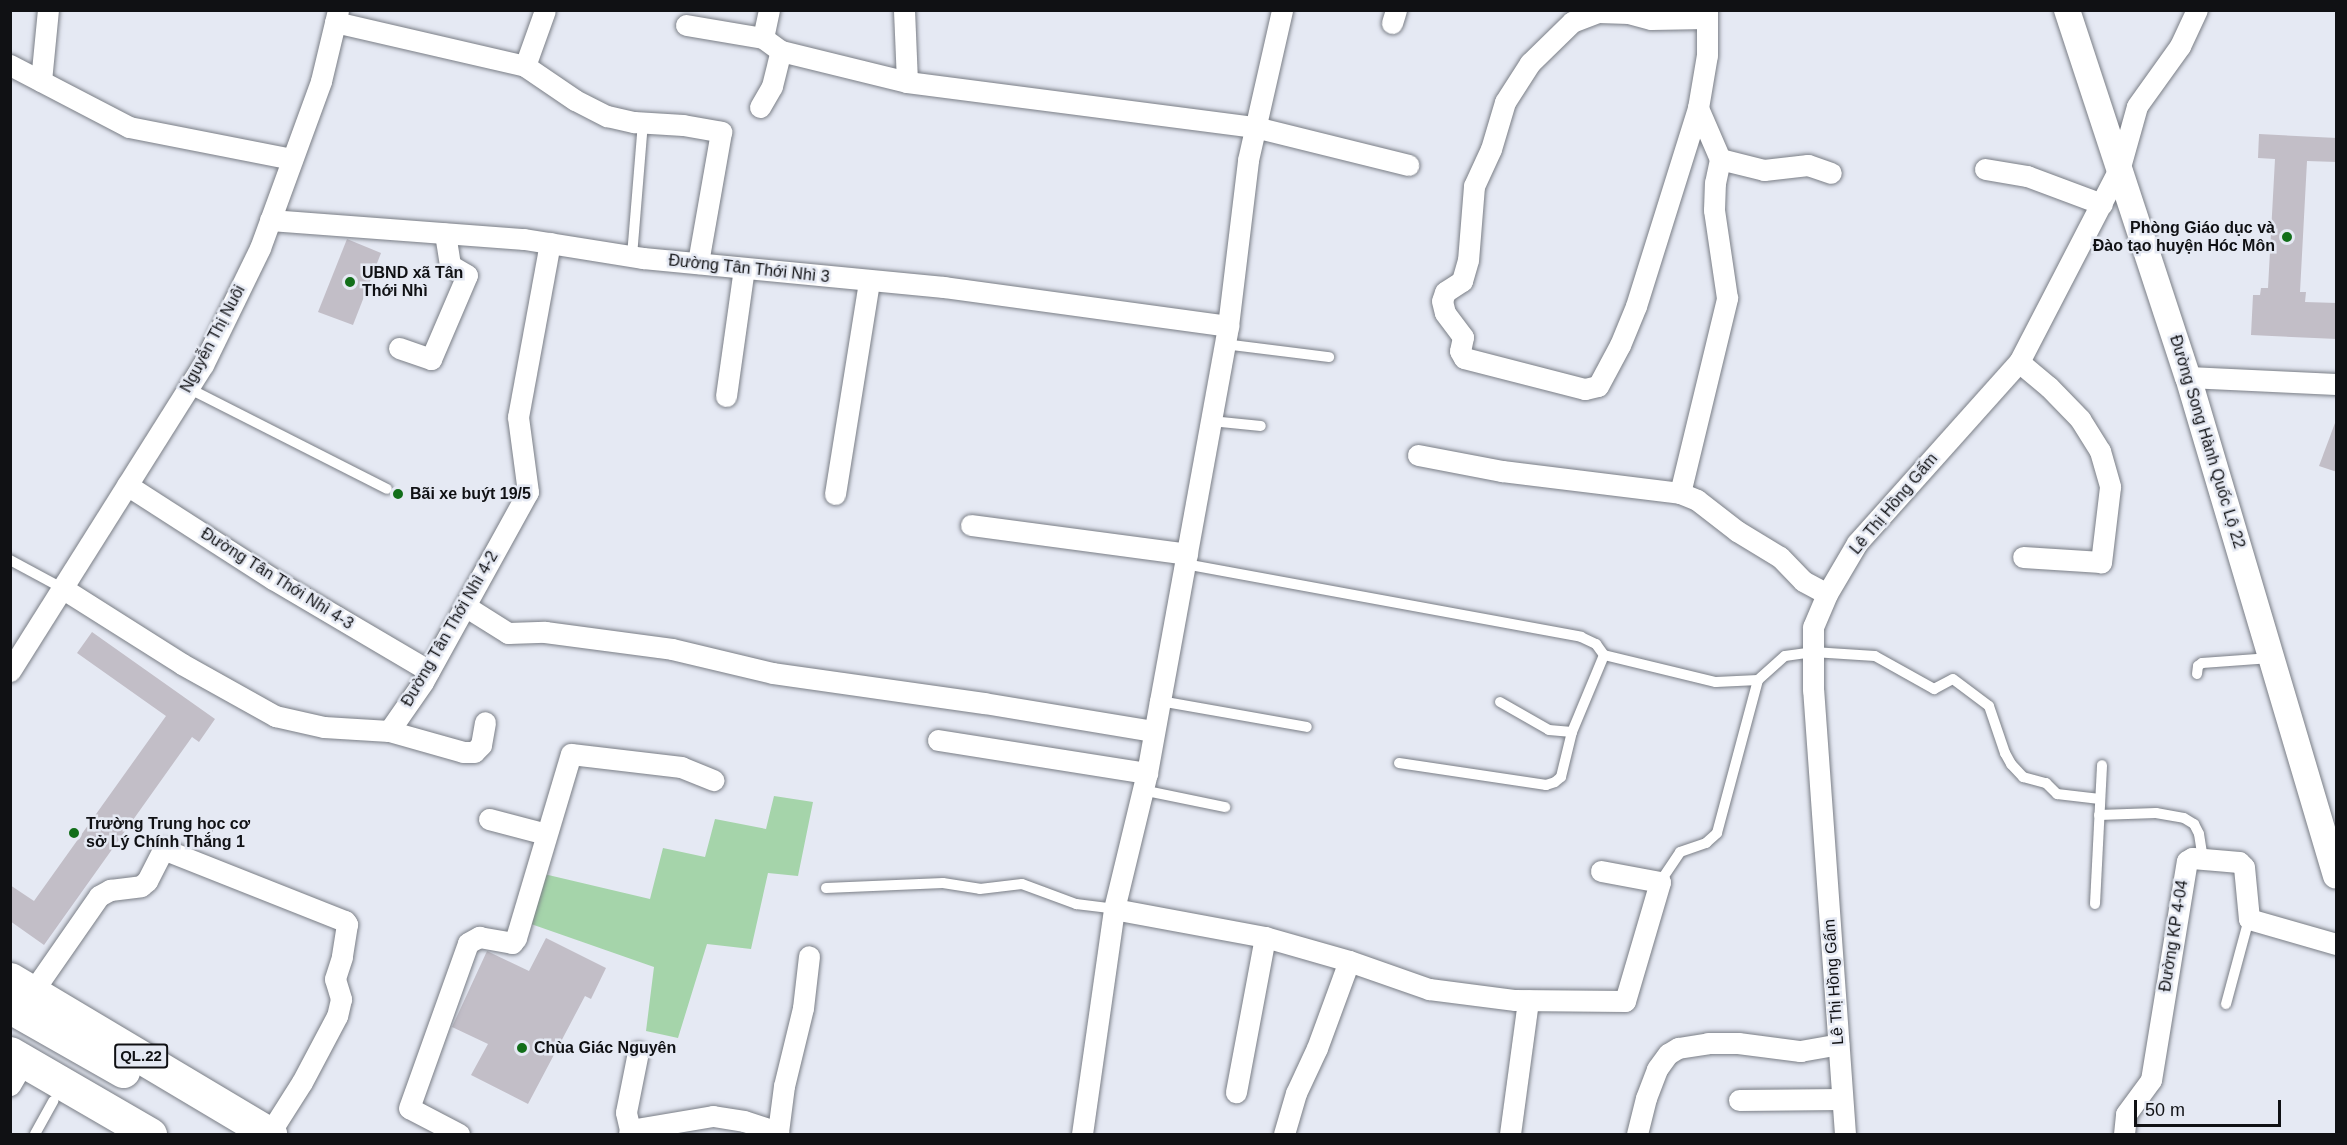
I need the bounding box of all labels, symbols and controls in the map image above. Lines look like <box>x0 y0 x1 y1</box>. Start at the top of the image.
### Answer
place label: Phòng Giáo dục và Đào tạo huyện Hóc Môn <box>2093 218 2275 256</box>
marker: Phòng Giáo dục và Đào tạo huyện Hóc Môn <box>2280 230 2294 244</box>
street label: Đường Tân Thới Nhì 3 <box>667 251 831 287</box>
place label: UBND xã Tân Thới Nhì <box>362 263 463 301</box>
marker: UBND xã Tân Thới Nhì <box>343 275 357 289</box>
street label: Nguyễn Thị Nuôi <box>177 282 249 396</box>
street label: Đường Song Hành Quốc Lộ 22 <box>2165 333 2249 551</box>
street label: Lê Thị Hồng Gấm <box>1846 449 1942 559</box>
place label: Bãi xe buýt 19/5 <box>410 484 531 504</box>
marker: Bãi xe buýt 19/5 <box>391 487 405 501</box>
street label: Đường Tân Thới Nhì 4-3 <box>197 524 357 634</box>
street label: Đường Tân Thới Nhì 4-2 <box>398 548 502 710</box>
place label: Trường Trung học cơ sở Lý Chính Thắng 1 <box>86 814 250 852</box>
marker: Trường Trung học cơ sở Lý Chính Thắng 1 <box>67 826 81 840</box>
street label: Đường KP 4-04 <box>2156 879 2192 993</box>
street label: Lê Thị Hồng Gấm <box>1820 918 1848 1046</box>
place label: Chùa Giác Nguyên <box>534 1038 676 1058</box>
marker: Chùa Giác Nguyên <box>515 1041 529 1055</box>
road number: QL.22 <box>114 1044 168 1068</box>
scale bar <box>2137 1088 2284 1126</box>
text: 50 m <box>2145 1100 2185 1120</box>

